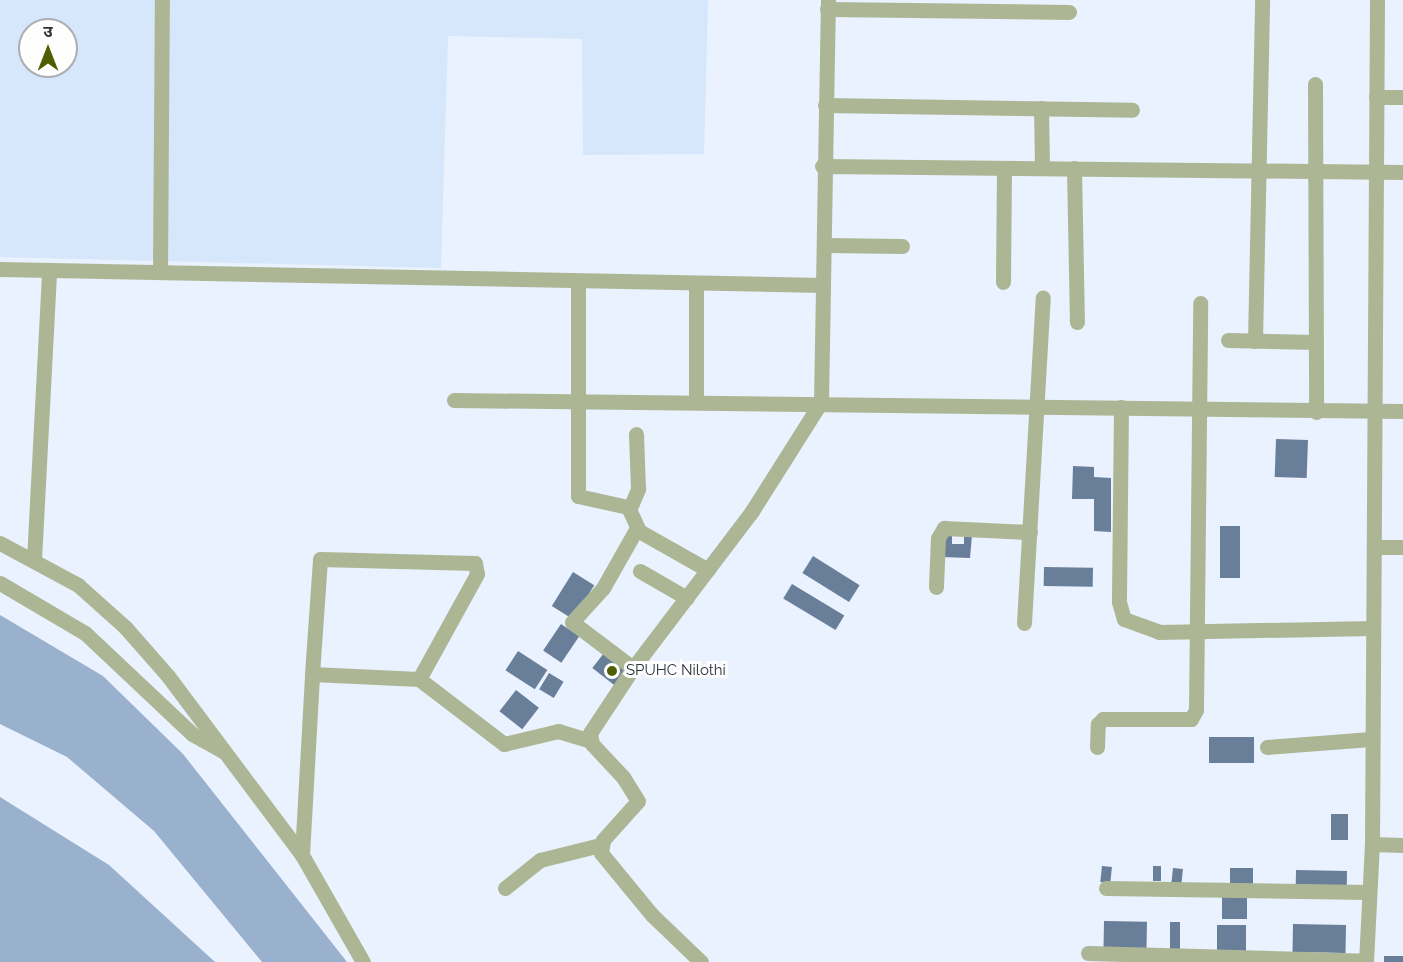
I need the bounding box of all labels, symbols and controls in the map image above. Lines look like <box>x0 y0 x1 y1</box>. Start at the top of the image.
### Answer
north arrow <box>18 18 78 78</box>
text: उ <box>43 22 53 41</box>
marker: SPUHC Nilothi <box>603 662 621 680</box>
place label: SPUHC Nilothi <box>626 662 726 680</box>

